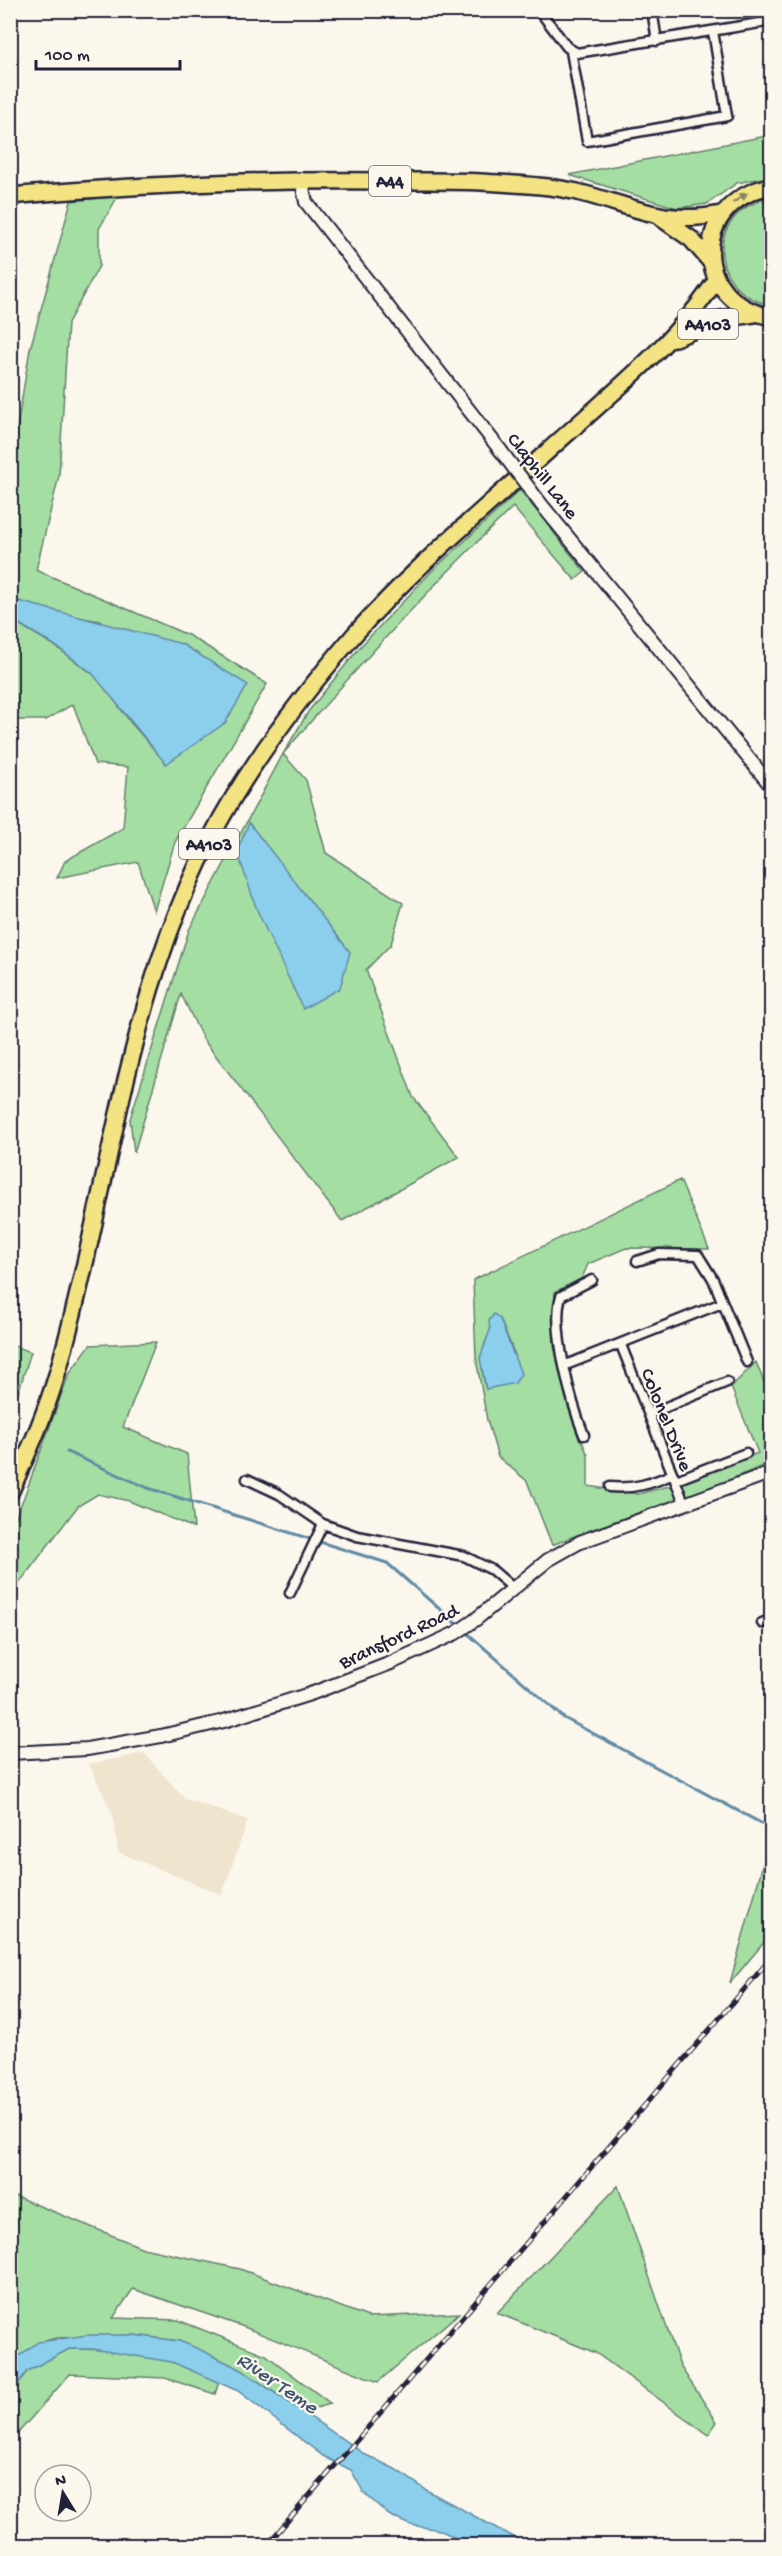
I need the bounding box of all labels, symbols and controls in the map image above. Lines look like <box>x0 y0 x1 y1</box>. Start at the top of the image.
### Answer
scale bar <box>36 33 180 71</box>
text: 100 m <box>44 46 90 67</box>
road number: A44 <box>369 166 411 196</box>
one-way arrow <box>731 192 747 204</box>
road number: A4103 <box>678 309 738 339</box>
street label: Claphill Lane <box>500 429 582 525</box>
road number: A4103 <box>179 829 239 859</box>
street label: Colonel Drive <box>634 1366 696 1476</box>
street label: Bransford Road <box>335 1600 465 1676</box>
water label: River Teme <box>231 2349 322 2422</box>
north arrow <box>33 2463 93 2523</box>
text: N <box>54 2471 68 2492</box>

